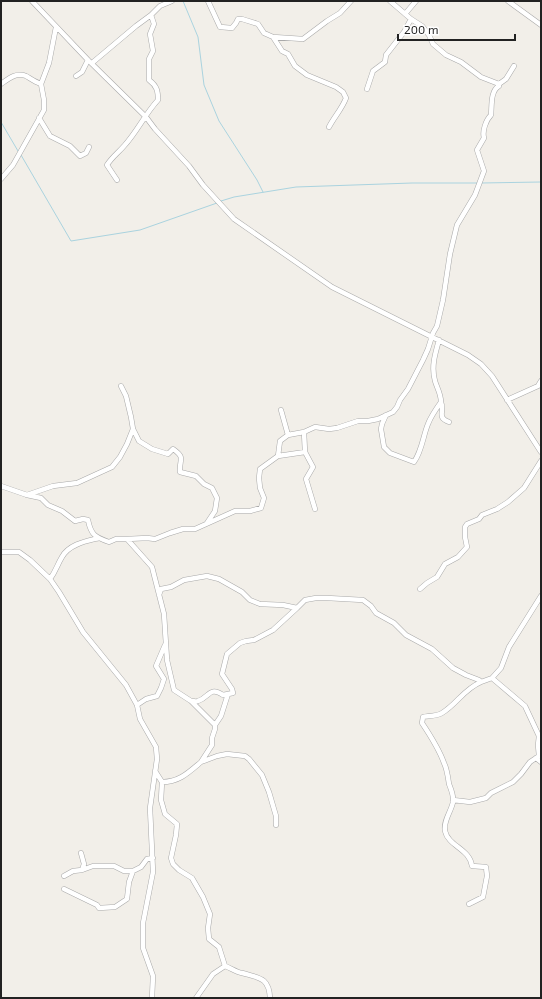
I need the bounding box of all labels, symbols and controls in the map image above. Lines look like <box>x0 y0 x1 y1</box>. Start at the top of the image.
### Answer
scale bar <box>398 16 515 42</box>
text: 200 m <box>404 22 438 36</box>

